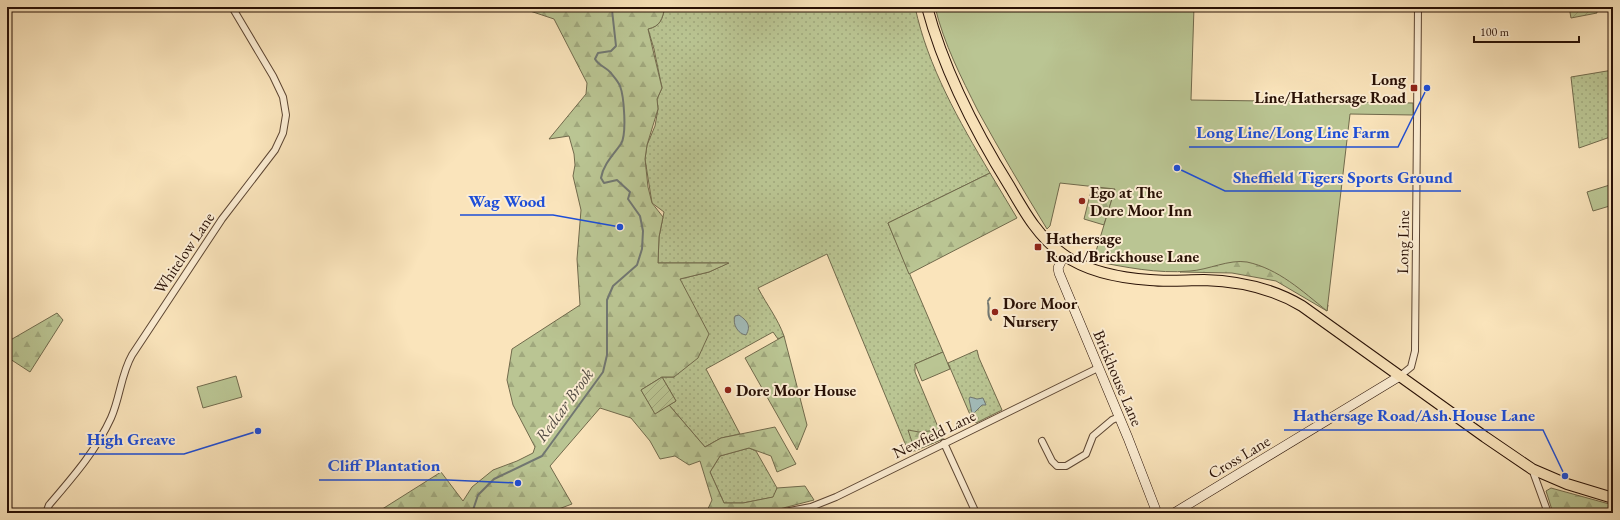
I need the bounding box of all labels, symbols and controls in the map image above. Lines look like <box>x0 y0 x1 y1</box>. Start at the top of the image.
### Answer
scale bar <box>1474 18 1579 44</box>
text: 100 m <box>1480 24 1510 40</box>
place label: Long Line/Hathersage Road <box>1255 69 1407 108</box>
marker: Long Line/Hathersage Road <box>1409 83 1419 93</box>
callout: Long Line/Long Line Farm <box>1189 118 1398 147</box>
text: Long Line/Long Line Farm <box>1196 121 1390 143</box>
callout: Sheffield Tigers Sports Ground <box>1225 162 1461 191</box>
text: Sheffield Tigers Sports Ground <box>1233 166 1454 188</box>
place label: Ego at The Dore Moor Inn <box>1090 182 1192 221</box>
callout: Wag Wood <box>460 186 553 215</box>
text: Wag Wood <box>468 190 546 212</box>
marker: Ego at The Dore Moor Inn <box>1077 196 1087 206</box>
street label: Whitelow Lane <box>149 208 219 298</box>
street label: Long Line <box>1392 210 1414 274</box>
place label: Hathersage Road/Brickhouse Lane <box>1046 228 1200 267</box>
marker: Hathersage Road/Brickhouse Lane <box>1033 242 1043 252</box>
place label: Dore Moor Nursery <box>1003 293 1078 332</box>
marker: Dore Moor Nursery <box>990 307 1000 317</box>
street label: Brickhouse Lane <box>1088 327 1148 429</box>
water label: Redcar Brook <box>530 364 598 446</box>
place label: Dore Moor House <box>736 380 856 401</box>
marker: Dore Moor House <box>723 385 733 395</box>
callout: Hathersage Road/Ash House Lane <box>1284 401 1543 430</box>
text: Hathersage Road/Ash House Lane <box>1293 404 1535 426</box>
street label: Newfield Lane <box>889 405 979 463</box>
callout: High Greave <box>79 425 184 454</box>
text: High Greave <box>87 428 175 450</box>
street label: Cross Lane <box>1204 430 1274 484</box>
callout: Cliff Plantation <box>319 451 448 480</box>
text: Cliff Plantation <box>328 454 441 476</box>

